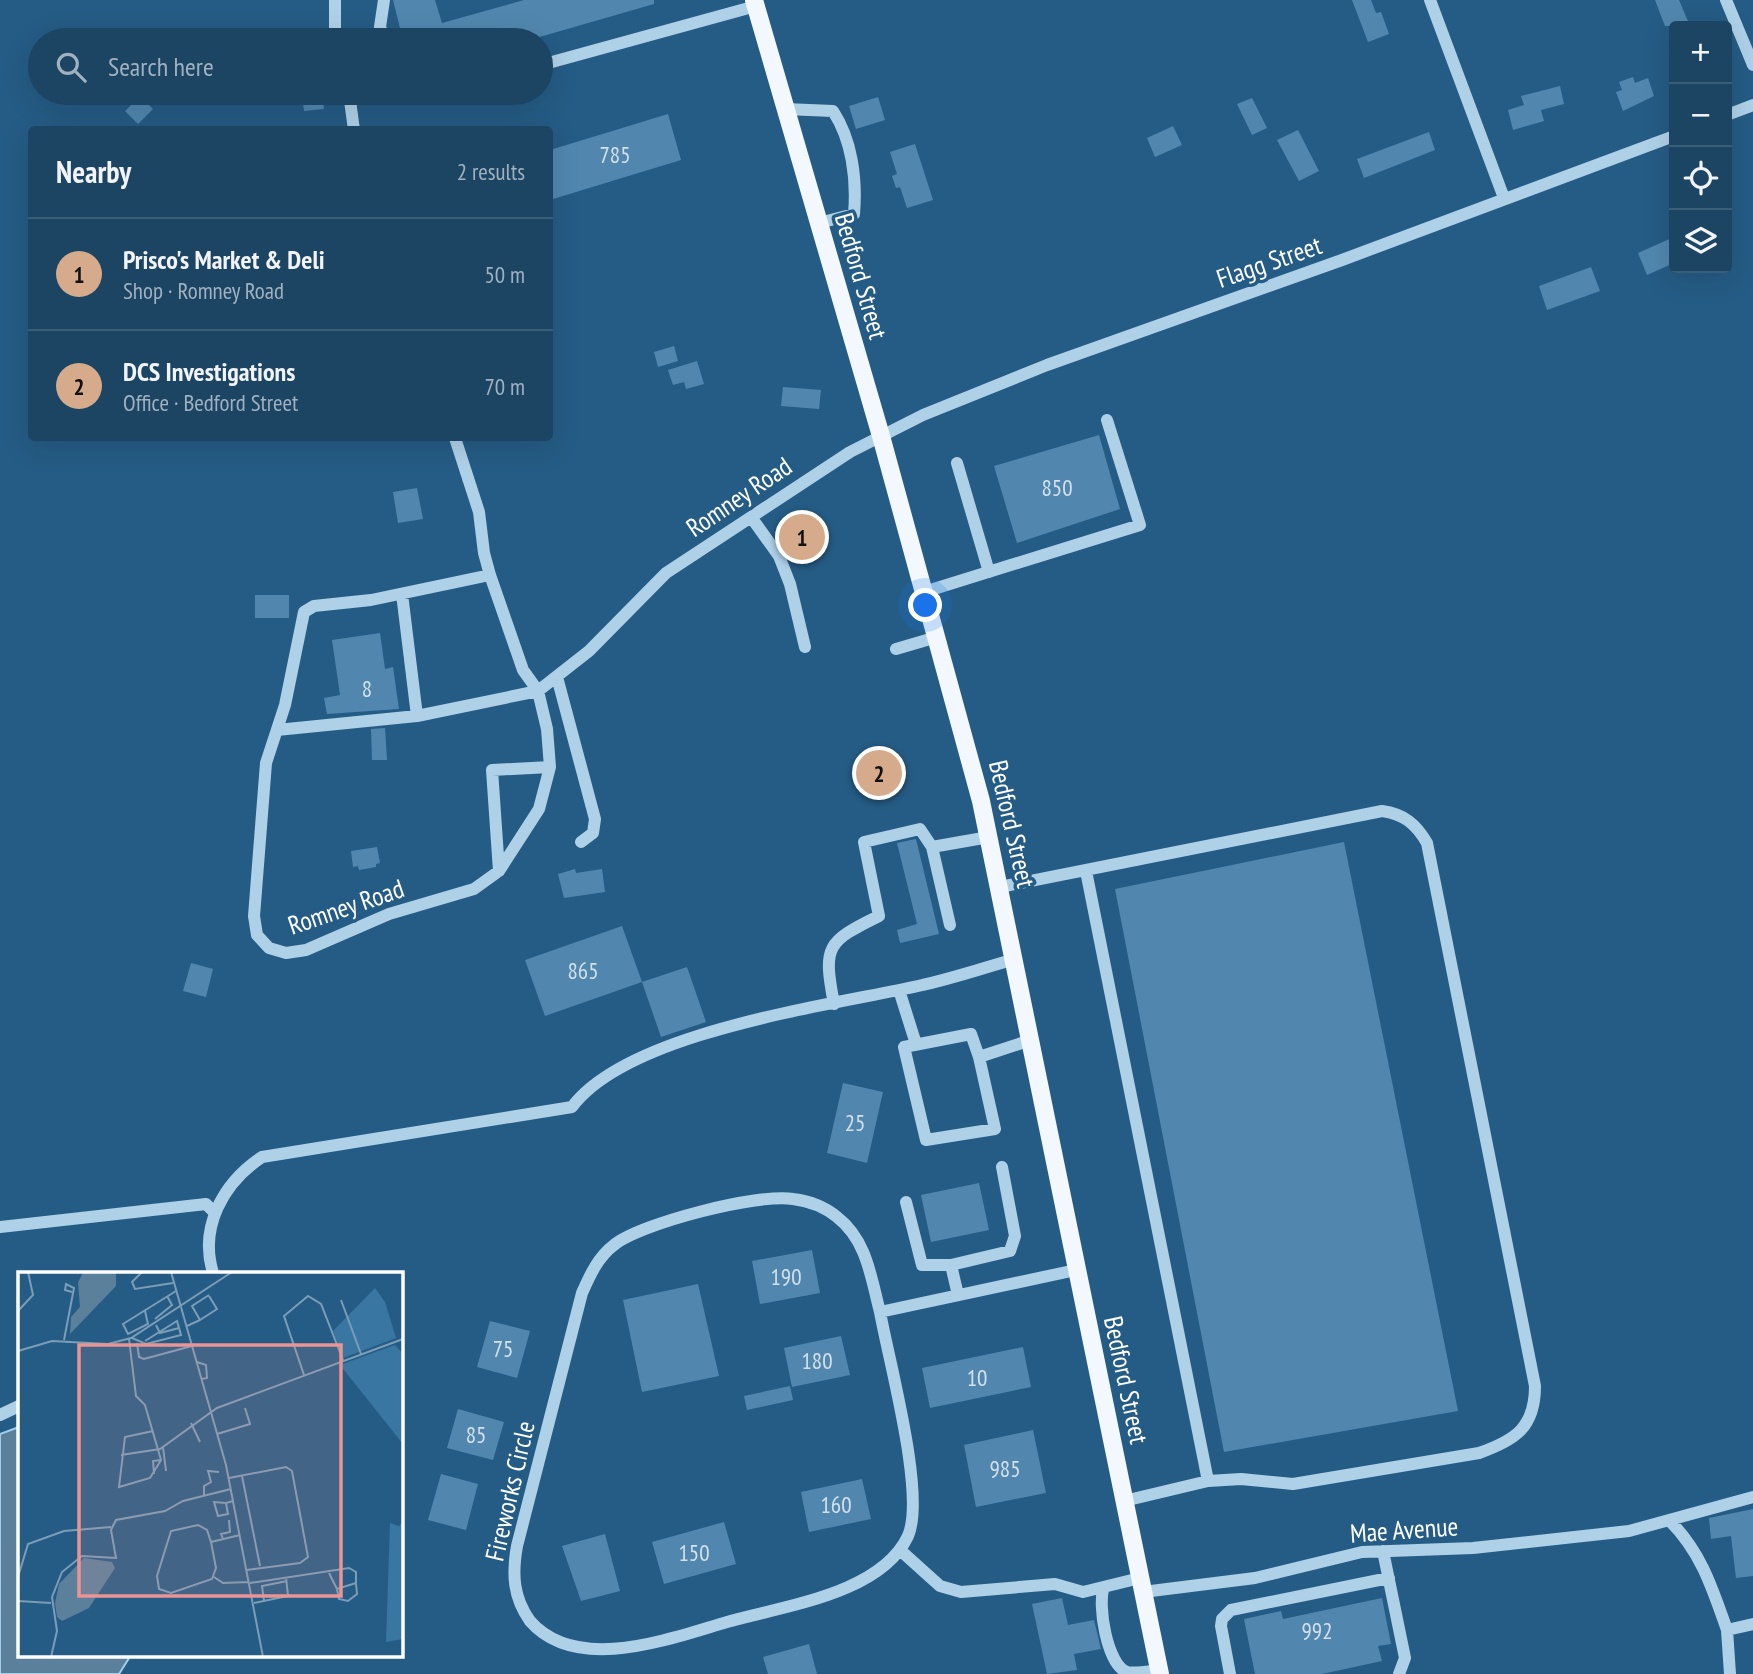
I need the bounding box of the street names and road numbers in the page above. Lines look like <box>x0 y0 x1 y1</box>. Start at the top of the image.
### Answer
street label: Bedford Street <box>828 209 895 343</box>
street label: Flagg Street <box>1212 228 1326 295</box>
street label: Romney Road <box>680 449 798 544</box>
street label: Bedford Street <box>982 757 1043 891</box>
street label: Romney Road <box>284 871 408 942</box>
street label: Bedford Street <box>1097 1313 1156 1447</box>
street label: Fireworks Circle <box>477 1418 542 1564</box>
street label: Mae Avenue <box>1349 1509 1459 1550</box>

